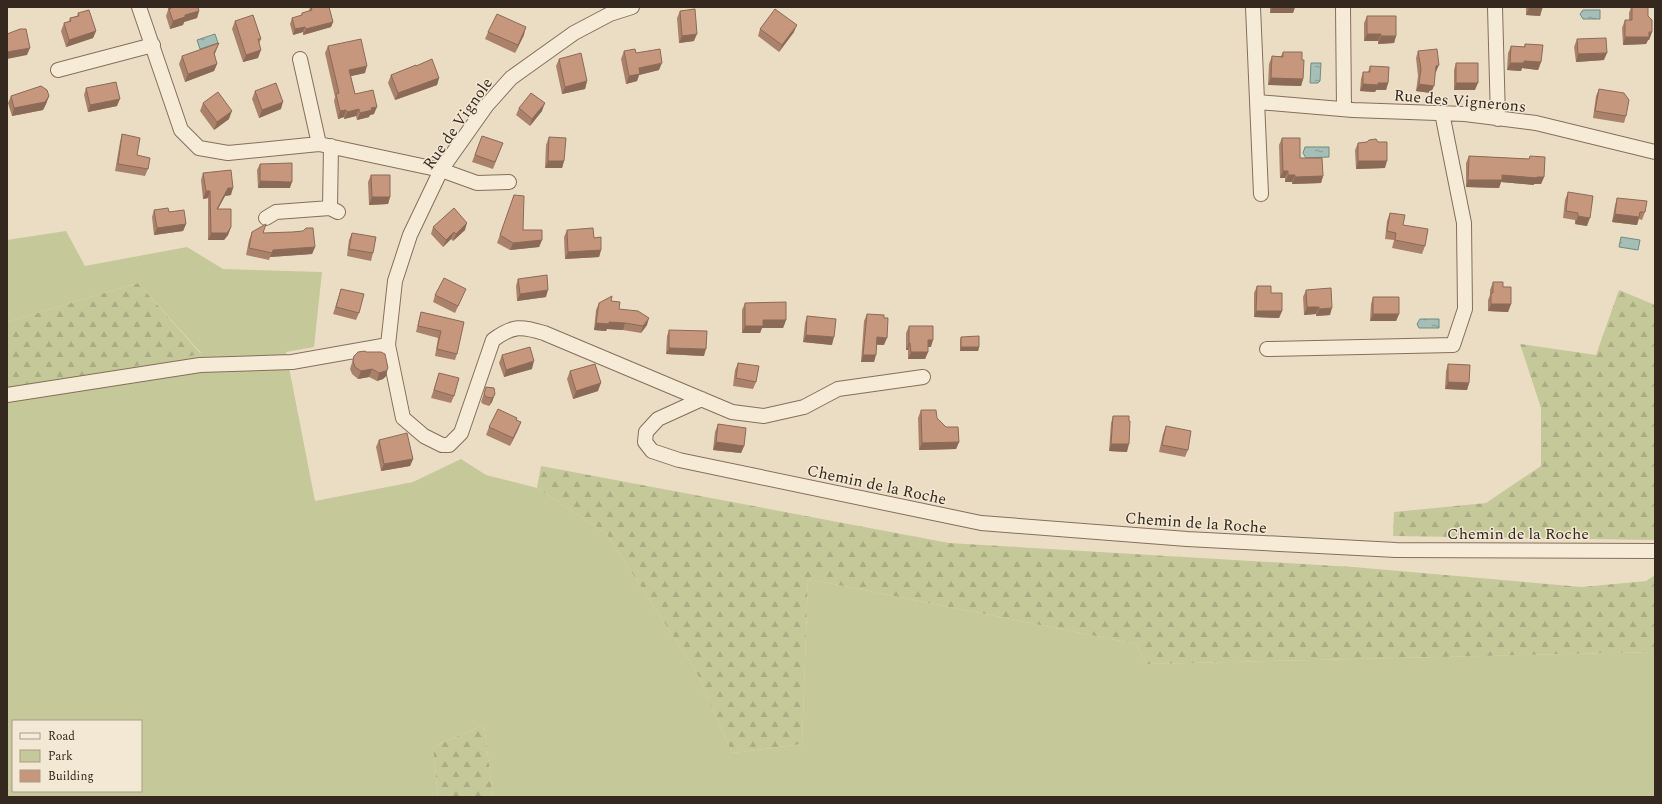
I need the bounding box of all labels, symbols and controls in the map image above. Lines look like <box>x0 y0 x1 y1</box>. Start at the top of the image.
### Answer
street label: Rue de Vignole <box>417 73 499 175</box>
street label: Rue des Vignerons <box>1393 83 1527 119</box>
street label: Chemin de la Roche <box>805 458 949 511</box>
street label: Chemin de la Roche <box>1124 506 1268 540</box>
street label: Chemin de la Roche <box>1447 522 1589 546</box>
legend <box>12 720 142 792</box>
text: Road <box>48 727 75 746</box>
text: Park <box>48 747 73 766</box>
text: Building <box>48 767 94 786</box>

